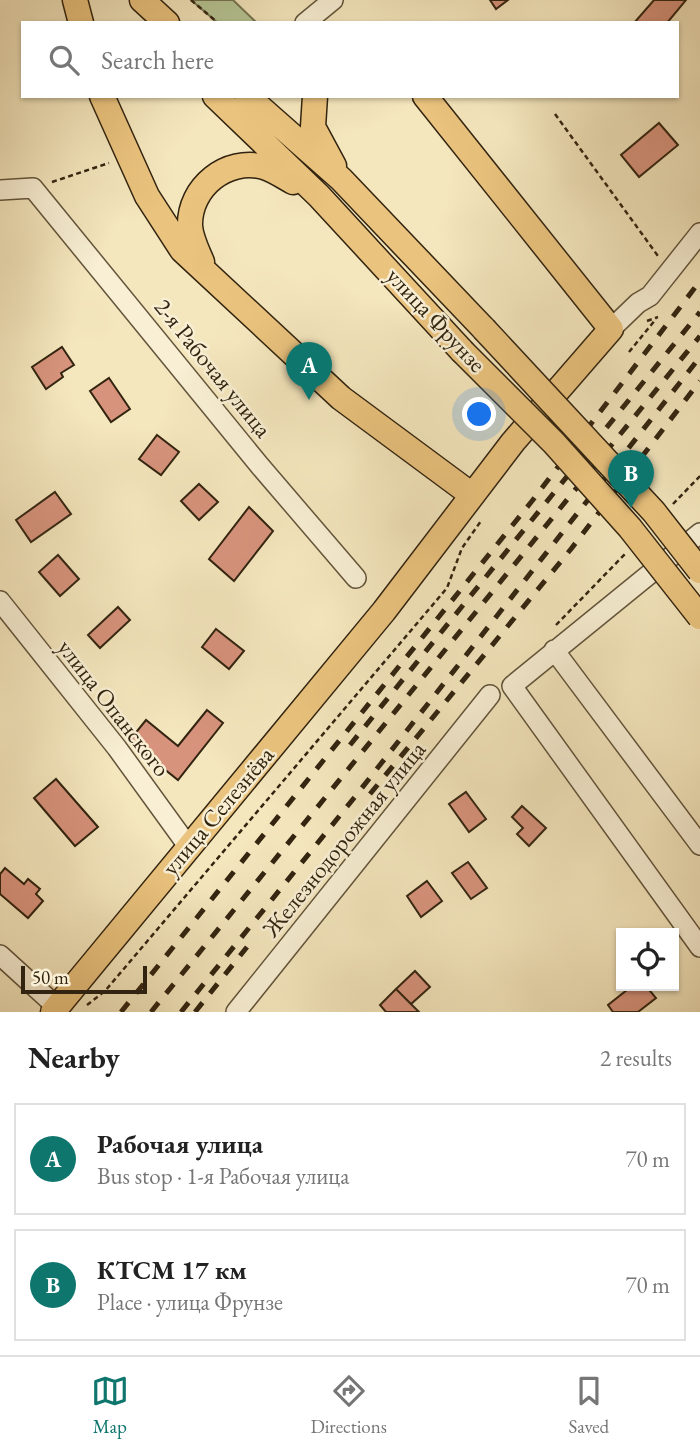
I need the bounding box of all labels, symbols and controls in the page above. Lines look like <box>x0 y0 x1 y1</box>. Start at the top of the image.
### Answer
search box <box>21 21 679 98</box>
icon: search <box>45 41 83 79</box>
text: Search here <box>101 43 214 77</box>
street label: улица Фрунзе <box>380 261 493 379</box>
street label: 2-я Рабочая улица <box>148 292 279 444</box>
pin: A <box>286 342 332 400</box>
your location <box>462 397 496 431</box>
pin: B <box>608 450 654 508</box>
street label: улица Опанского <box>51 633 178 783</box>
street label: Железнодорожная улица <box>254 734 432 944</box>
street label: улица Селезнёва <box>155 740 281 882</box>
map controls <box>616 928 679 991</box>
button: locate <box>616 928 679 991</box>
scale bar <box>21 963 147 995</box>
text: 50 m <box>32 965 69 990</box>
text: Nearby <box>28 1038 120 1077</box>
text: 2 results <box>600 1043 672 1073</box>
text: Рабочая улица <box>97 1127 263 1161</box>
text: A <box>45 1144 61 1174</box>
text: 70 m <box>625 1144 670 1174</box>
text: Bus stop · 1-я Рабочая улица <box>97 1161 349 1191</box>
text: КТСМ 17 км <box>97 1253 247 1287</box>
text: B <box>46 1270 60 1300</box>
text: 70 m <box>625 1270 670 1300</box>
text: Place · улица Фрунзе <box>97 1287 283 1317</box>
tab: Map <box>91 1372 129 1439</box>
tab: Directions <box>310 1372 387 1439</box>
tab: Saved <box>568 1372 609 1439</box>

